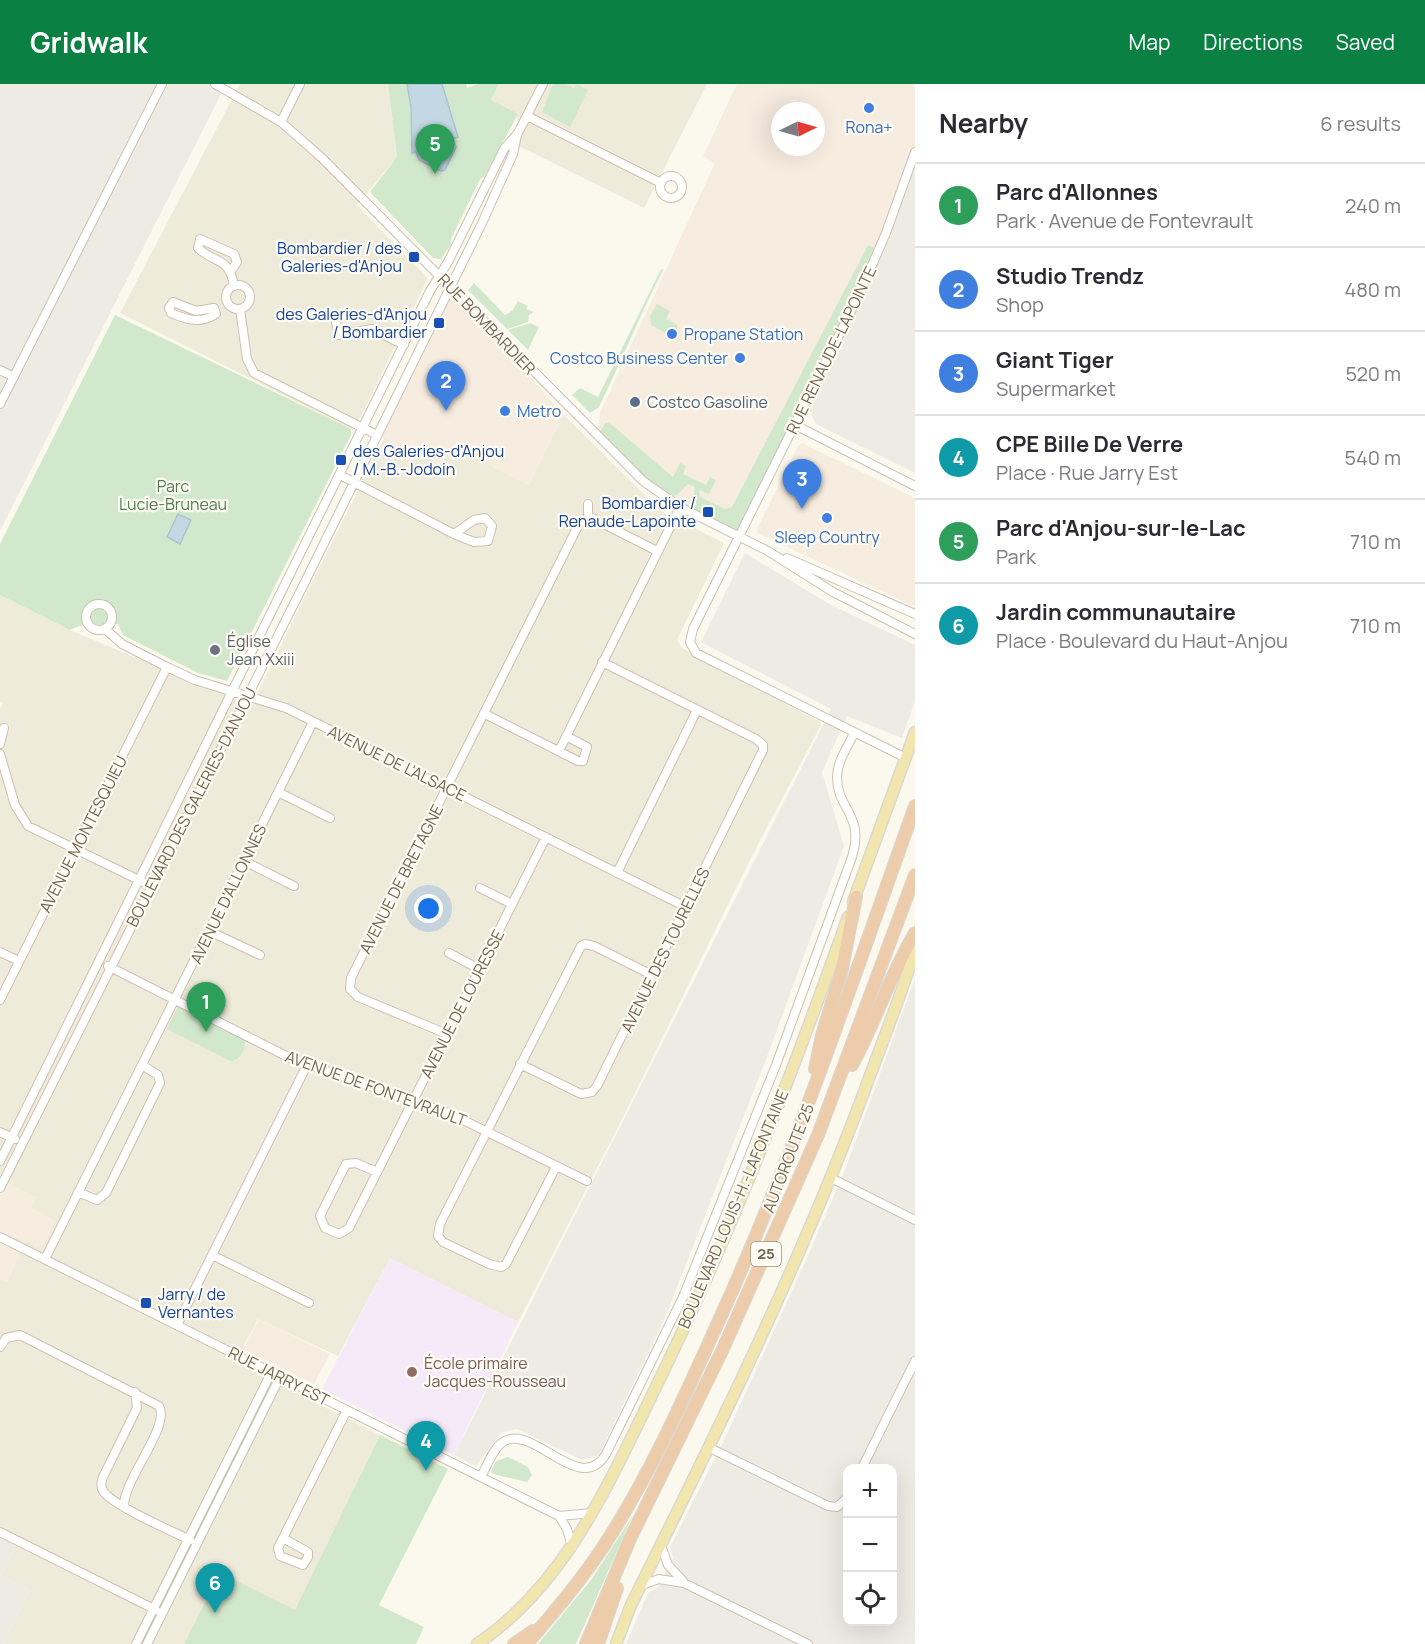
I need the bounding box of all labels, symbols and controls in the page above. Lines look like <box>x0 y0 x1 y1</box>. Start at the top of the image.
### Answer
text: Gridwalk <box>30 23 147 61</box>
text: Map <box>1129 28 1170 56</box>
text: Directions <box>1203 28 1303 56</box>
text: Saved <box>1336 28 1395 56</box>
marker: Rona+ <box>862 101 876 115</box>
north arrow <box>771 102 825 156</box>
text: Nearby <box>939 105 1028 141</box>
text: 6 results <box>1320 110 1401 137</box>
place label: Rona+ <box>845 116 893 138</box>
pin: 5 <box>416 124 454 174</box>
text: Parc d'Allonnes <box>996 177 1158 207</box>
text: 1 <box>954 192 963 219</box>
text: 240 m <box>1345 192 1401 219</box>
text: Park · Avenue de Fontevrault <box>996 207 1253 234</box>
place label: Bombardier / des Galeries-d'Anjou <box>277 237 402 277</box>
marker: Bombardier / des Galeries-d'Anjou <box>407 250 421 264</box>
text: Studio Trendz <box>996 261 1144 291</box>
street label: RUE RENAUDE-LAPOINTE <box>781 262 881 438</box>
street label: RUE BOMBARDIER <box>433 269 541 379</box>
text: 2 <box>953 276 964 303</box>
text: 480 m <box>1344 276 1401 303</box>
text: Shop <box>996 291 1044 318</box>
place label: des Galeries-d'Anjou / Bombardier <box>276 303 427 343</box>
marker: des Galeries-d'Anjou / Bombardier <box>432 316 446 330</box>
place label: Propane Station <box>684 323 803 345</box>
marker: Propane Station <box>665 327 679 341</box>
text: Giant Tiger <box>996 345 1114 375</box>
place label: Costco Business Center <box>550 347 728 369</box>
marker: Costco Business Center <box>733 351 747 365</box>
text: 3 <box>953 360 964 387</box>
text: 520 m <box>1345 360 1401 387</box>
pin: 2 <box>426 362 466 411</box>
text: Supermarket <box>996 375 1116 402</box>
place label: Costco Gasoline <box>647 391 768 413</box>
marker: Costco Gasoline <box>628 395 642 409</box>
place label: Metro <box>517 400 561 422</box>
marker: Metro <box>498 404 512 418</box>
text: CPE Bille De Verre <box>996 429 1183 459</box>
place label: des Galeries-d'Anjou / M.-B.-Jodoin <box>353 440 504 480</box>
text: 4 <box>952 444 965 471</box>
text: 540 m <box>1345 444 1401 471</box>
marker: des Galeries-d'Anjou / M.-B.-Jodoin <box>334 453 348 467</box>
text: Place · Rue Jarry Est <box>996 459 1178 486</box>
pin: 3 <box>782 460 822 509</box>
park label: Parc Lucie-Bruneau <box>119 475 227 515</box>
place label: Bombardier / Renaude-Lapointe <box>559 492 696 532</box>
marker: Bombardier / Renaude-Lapointe <box>701 505 715 519</box>
marker: Sleep Country <box>820 511 834 525</box>
text: Parc d'Anjou-sur-le-Lac <box>996 513 1246 543</box>
place label: Sleep Country <box>774 526 880 548</box>
text: 5 <box>953 528 964 555</box>
text: 710 m <box>1350 528 1401 555</box>
text: Park <box>996 543 1036 570</box>
text: Jardin communautaire <box>996 597 1236 627</box>
text: 6 <box>952 612 965 639</box>
text: 710 m <box>1350 612 1401 639</box>
text: Place · Boulevard du Haut-Anjou <box>996 627 1288 654</box>
place label: Église Jean Xxiii <box>227 630 295 670</box>
marker: Église Jean Xxiii <box>208 643 222 657</box>
street label: BOULEVARD DES GALERIES-D'ANJOU <box>121 683 261 931</box>
street label: AVENUE DE L'ALSACE <box>324 720 470 806</box>
street label: AVENUE MONTESQUIEU <box>34 752 132 916</box>
street label: AVENUE DE BRETAGNE <box>354 801 448 957</box>
street label: AVENUE D'ALLONNES <box>185 820 271 967</box>
street label: AVENUE DES TOURELLES <box>615 864 715 1036</box>
your location <box>414 894 443 923</box>
street label: AVENUE DE LOURESSE <box>415 926 509 1082</box>
pin: 1 <box>186 982 226 1032</box>
street label: AVENUE DE FONTEVRAULT <box>282 1045 470 1131</box>
street label: BOULEVARD LOUIS-H.-LAFONTAINE <box>673 1086 793 1332</box>
street label: AUTOROUTE 25 <box>757 1100 819 1216</box>
road number: 25 <box>751 1242 781 1266</box>
place label: Jarry / de Vernantes <box>158 1283 234 1323</box>
marker: Jarry / de Vernantes <box>139 1296 153 1310</box>
street label: RUE JARRY EST <box>225 1341 334 1411</box>
place label: École primaire Jacques-Rousseau <box>424 1352 566 1392</box>
marker: École primaire Jacques-Rousseau <box>405 1365 419 1379</box>
pin: 4 <box>406 1422 446 1471</box>
map controls <box>843 1464 897 1626</box>
button: + <box>843 1464 897 1518</box>
button: − <box>843 1518 897 1572</box>
pin: 6 <box>196 1564 234 1613</box>
button: locate <box>843 1572 897 1626</box>

